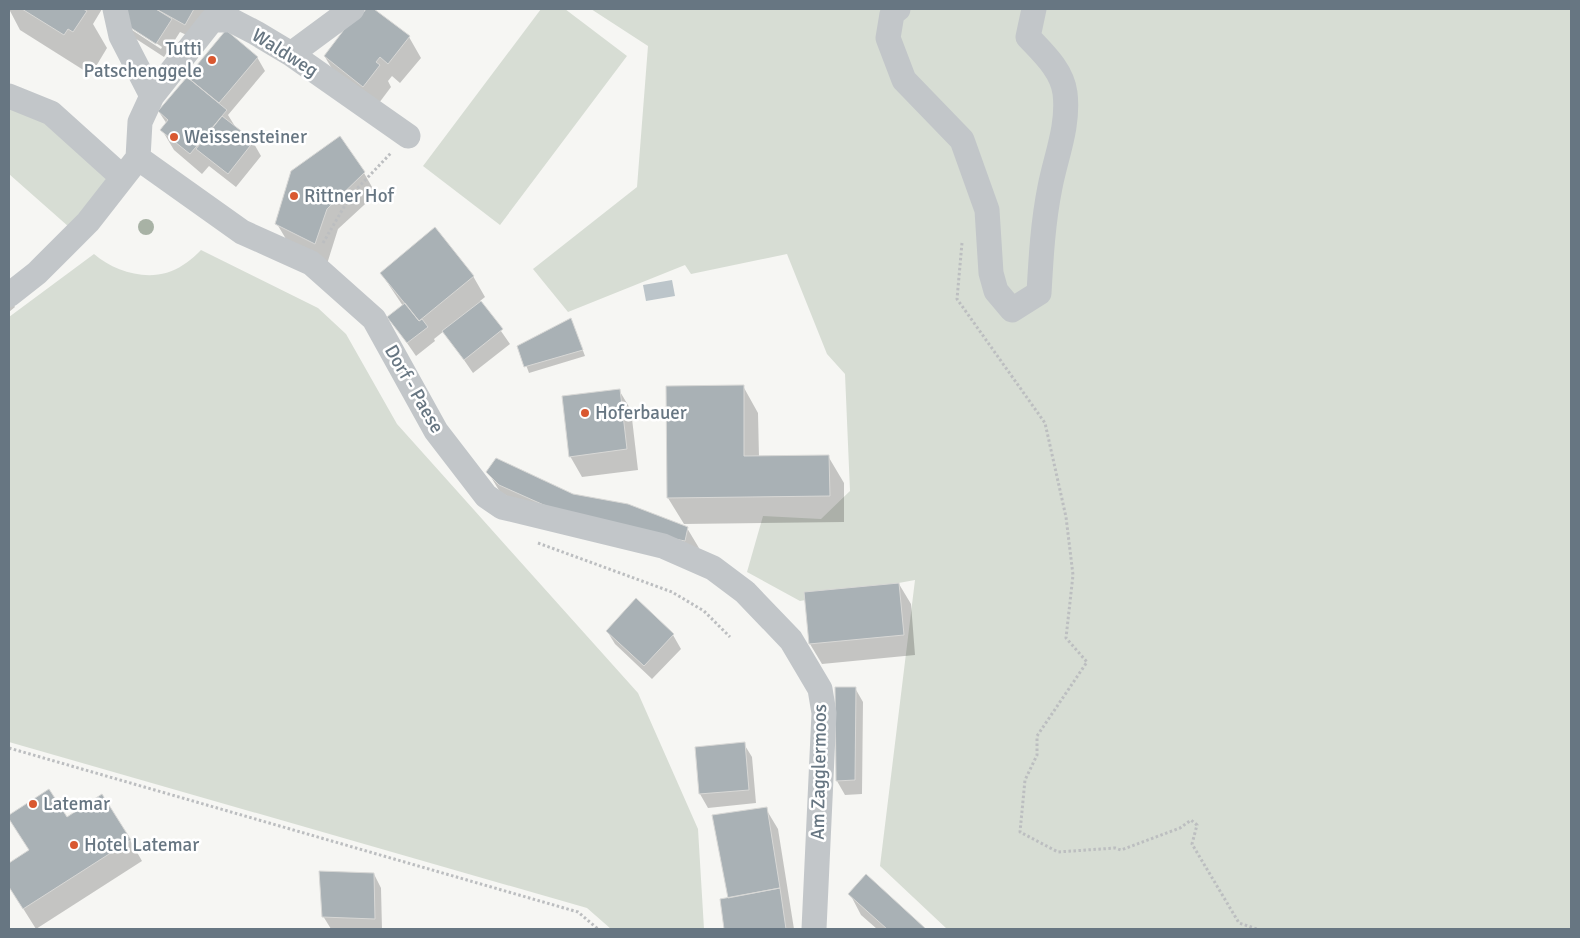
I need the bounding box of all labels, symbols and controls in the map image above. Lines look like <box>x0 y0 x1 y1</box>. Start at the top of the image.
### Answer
street label: Waldweg <box>247 23 323 83</box>
place label: Tutti Patschenggele <box>84 37 202 83</box>
marker: Tutti Patschenggele <box>206 54 218 66</box>
place label: Weissensteiner <box>184 125 307 149</box>
marker: Weissensteiner <box>168 131 180 143</box>
place label: Rittner Hof <box>304 184 395 208</box>
marker: Rittner Hof <box>288 190 300 202</box>
street label: Dorf - Paese <box>379 340 449 438</box>
place label: Hoferbauer <box>595 401 687 425</box>
marker: Hoferbauer <box>579 407 591 419</box>
street label: Am Zagglermoos <box>806 704 832 840</box>
place label: Latemar <box>43 792 110 816</box>
marker: Latemar <box>27 798 39 810</box>
place label: Hotel Latemar <box>84 833 199 857</box>
marker: Hotel Latemar <box>68 839 80 851</box>

